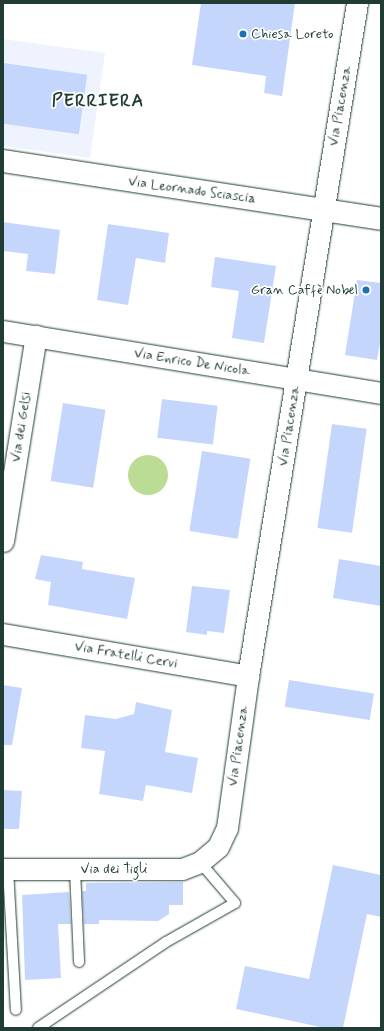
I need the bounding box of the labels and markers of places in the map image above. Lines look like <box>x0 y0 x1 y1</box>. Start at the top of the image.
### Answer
place label: Chiesa Loreto <box>251 26 333 42</box>
marker: Chiesa Loreto <box>238 29 248 39</box>
place label: Gran Caffè Nobel <box>250 282 358 298</box>
marker: Gran Caffè Nobel <box>361 285 371 295</box>

